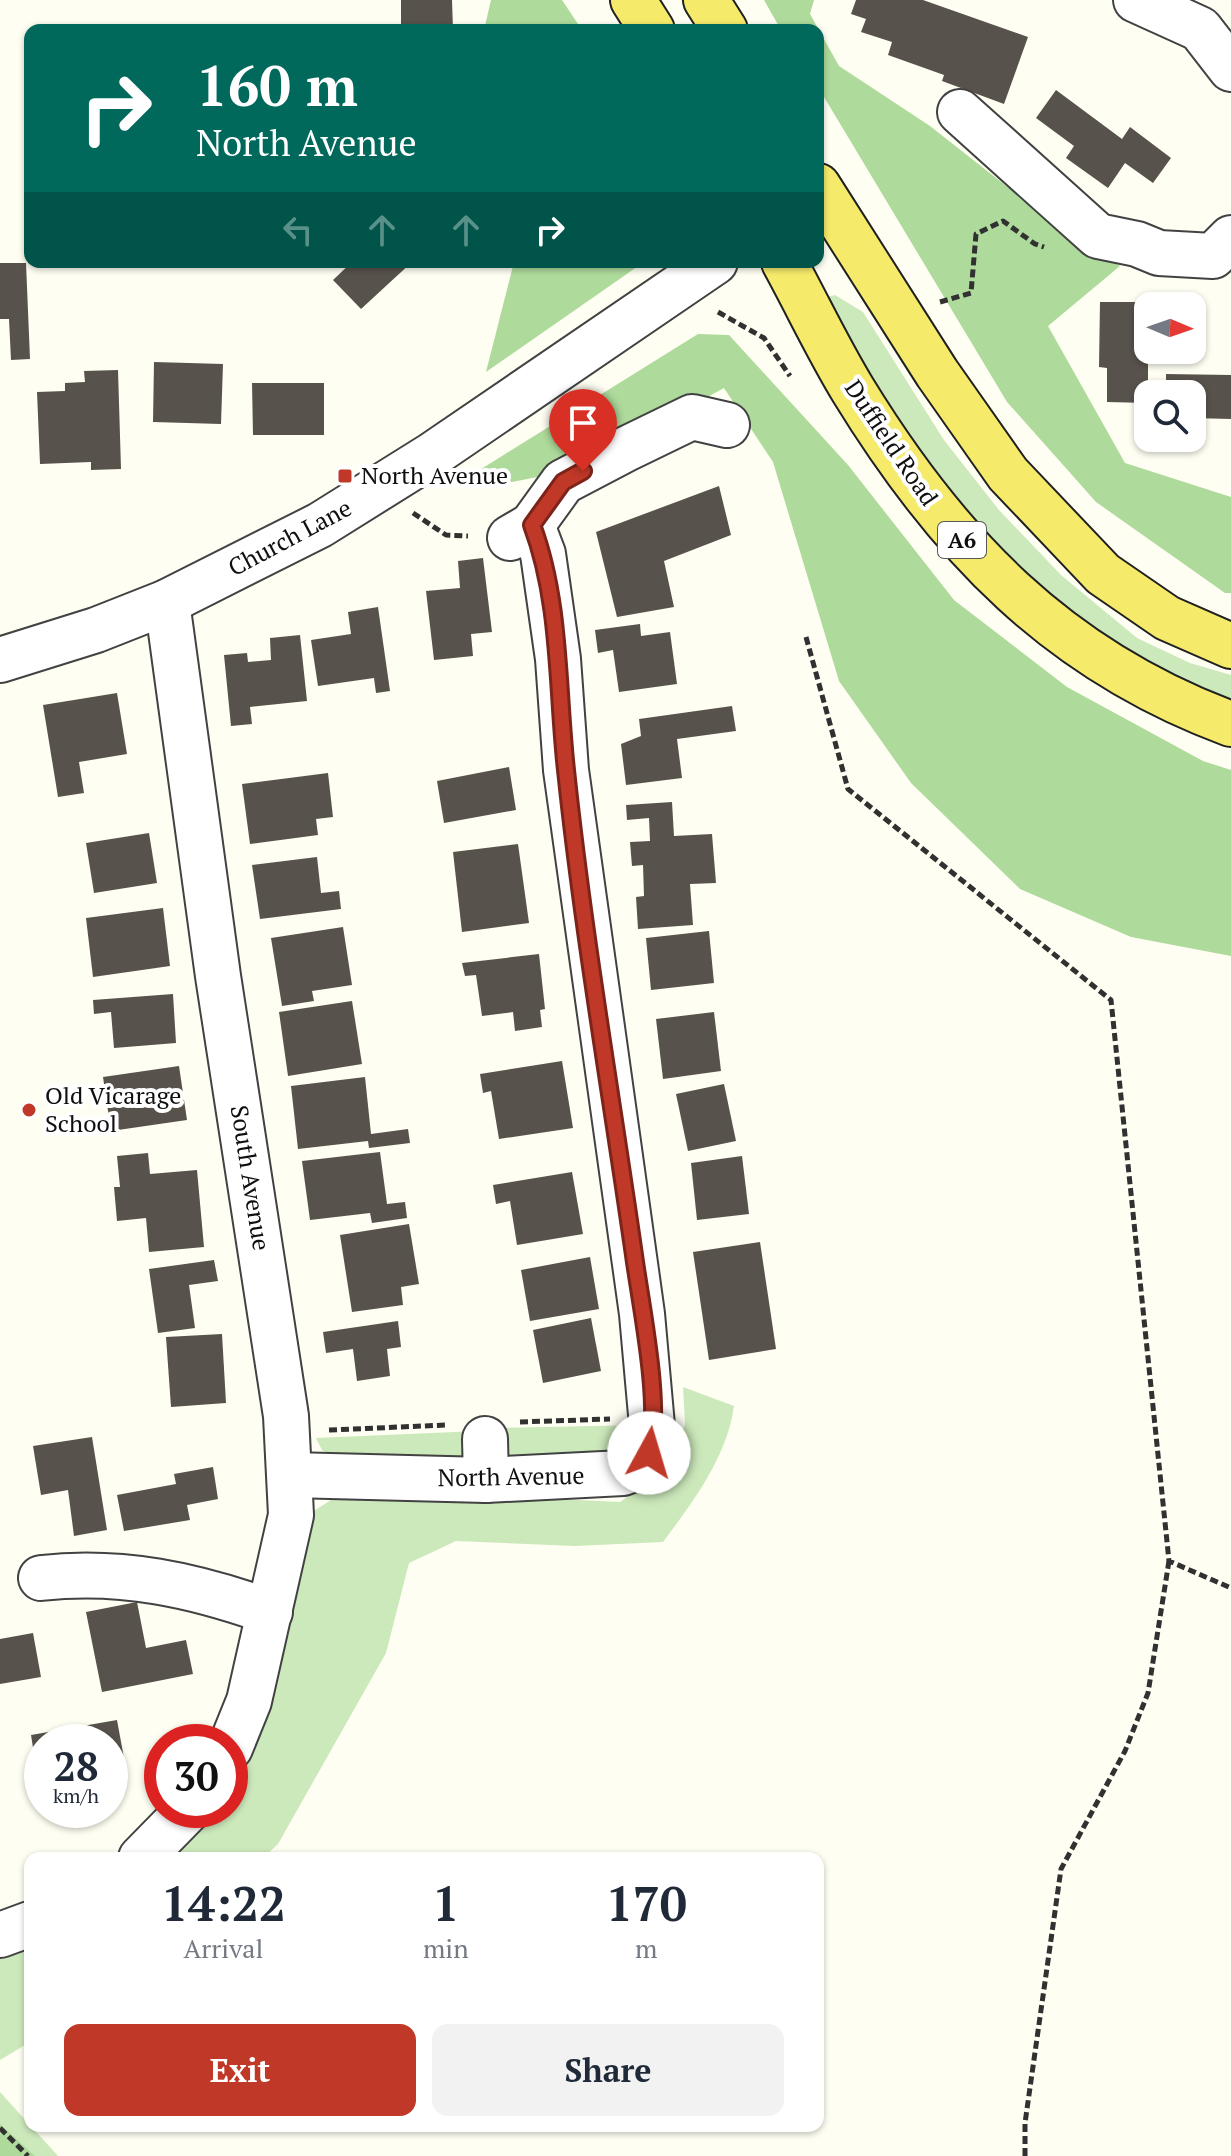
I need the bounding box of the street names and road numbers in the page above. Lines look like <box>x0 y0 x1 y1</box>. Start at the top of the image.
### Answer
street label: Duffield Road <box>838 373 946 512</box>
street label: Church Lane <box>222 491 357 583</box>
road number: A6 <box>938 522 986 558</box>
street label: South Avenue <box>224 1103 278 1253</box>
street label: North Avenue <box>437 1459 585 1493</box>

